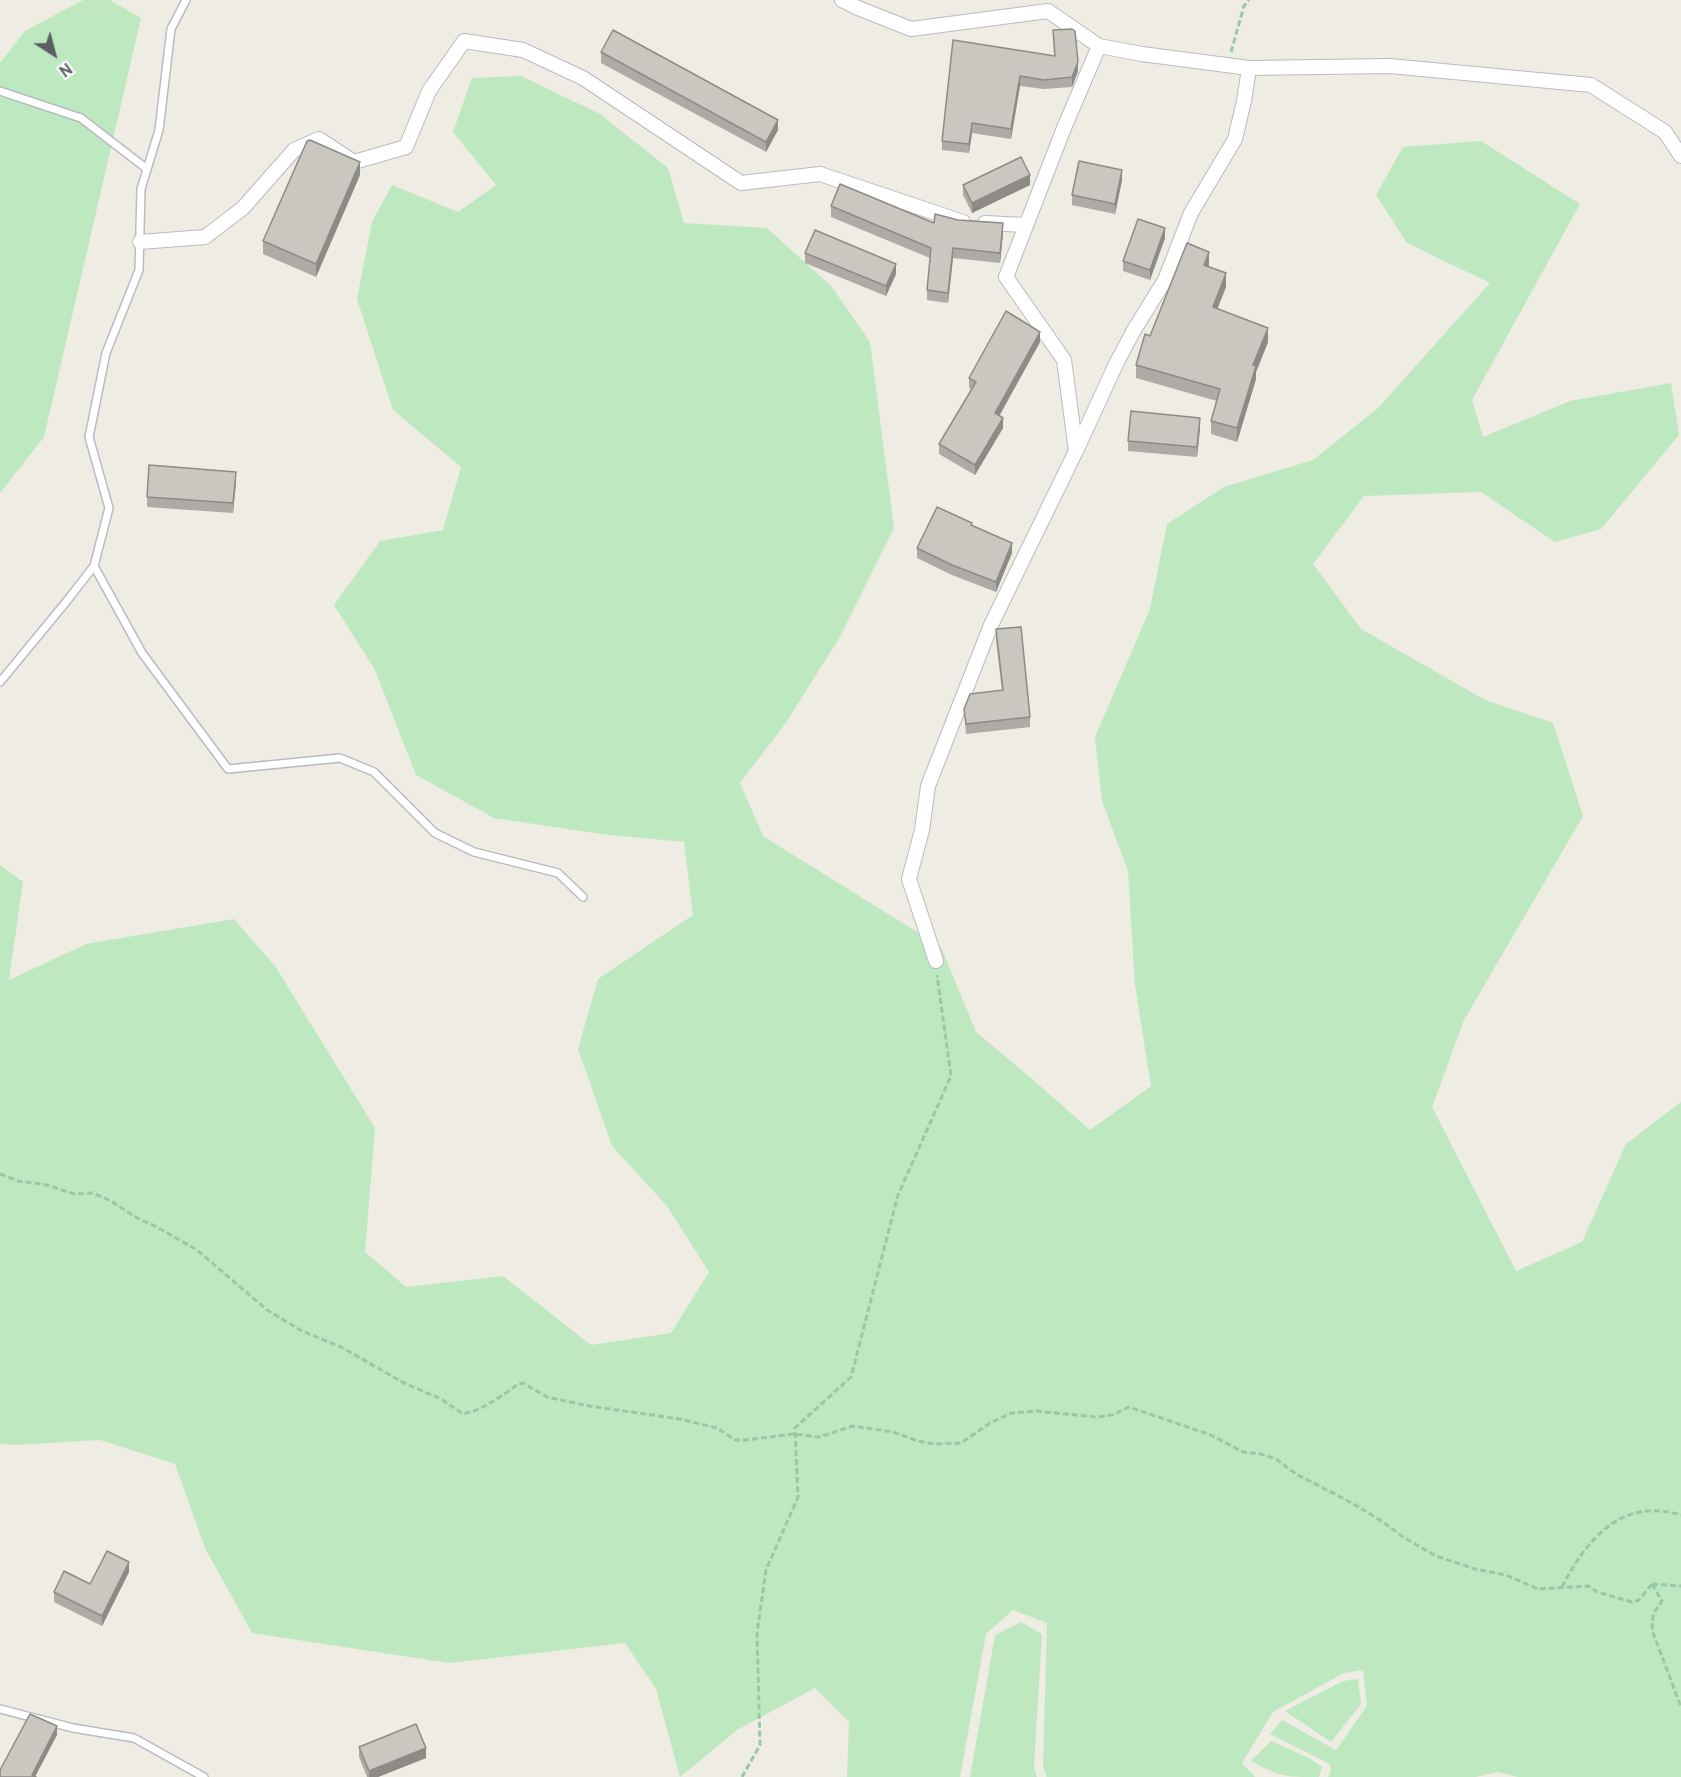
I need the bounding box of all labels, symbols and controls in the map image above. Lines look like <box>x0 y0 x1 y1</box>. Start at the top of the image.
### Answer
north arrow <box>24 24 84 84</box>
text: N <box>54 57 75 80</box>

